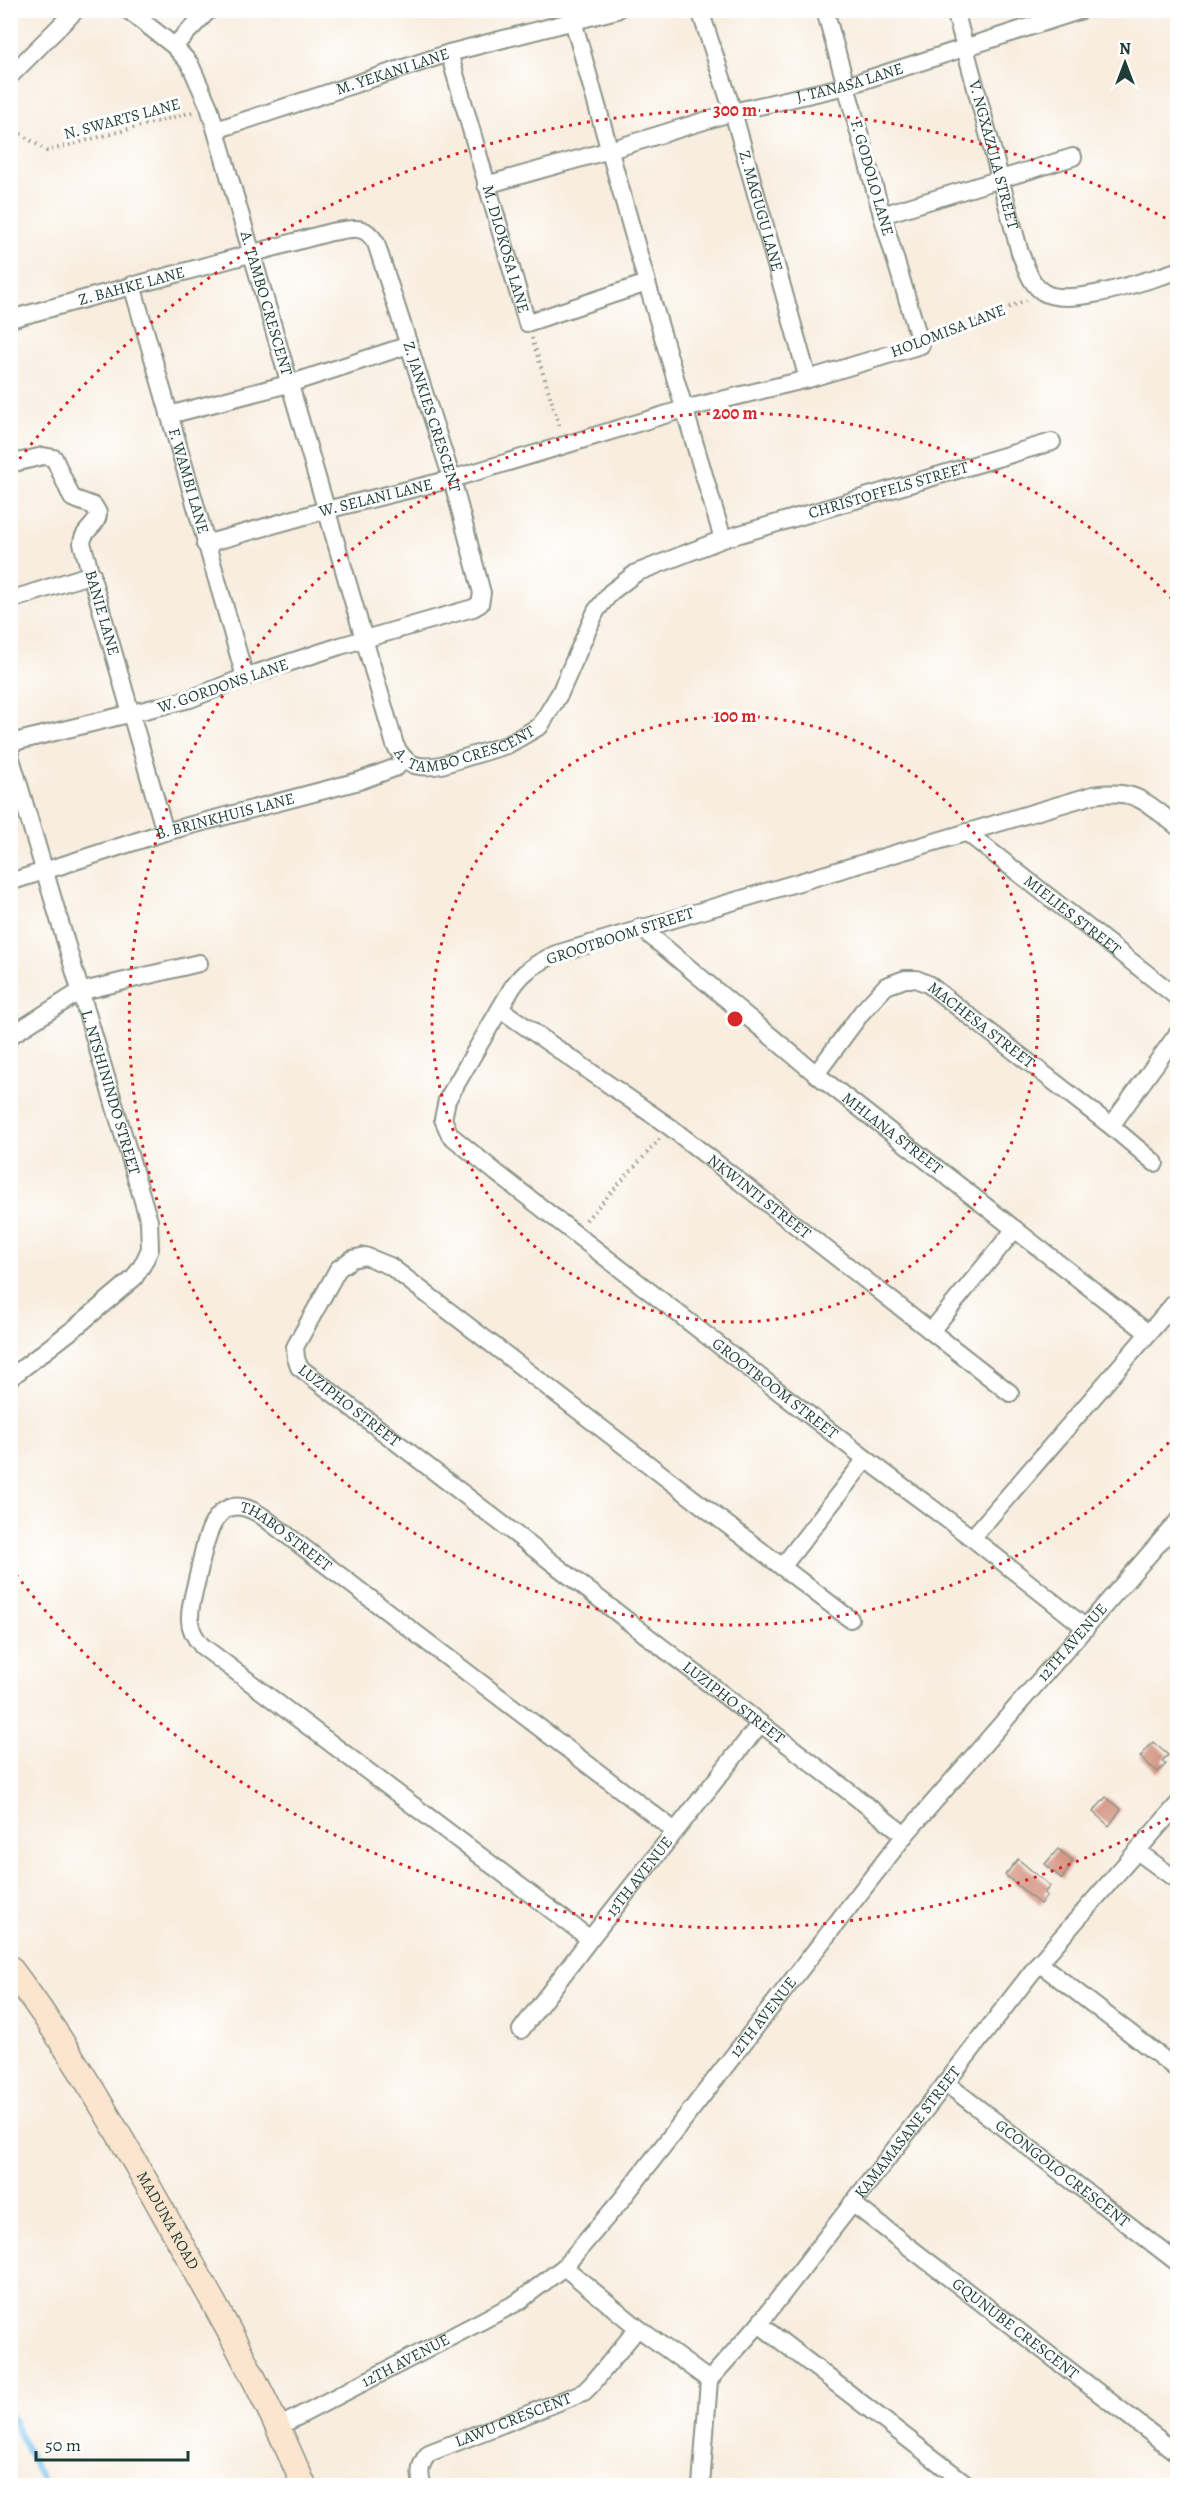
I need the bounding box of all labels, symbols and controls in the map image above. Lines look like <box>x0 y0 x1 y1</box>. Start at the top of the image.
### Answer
north arrow <box>1095 33 1155 93</box>
text: N <box>1119 38 1131 60</box>
street label: M. YEKANI LANE <box>333 43 452 101</box>
street label: J. TANASA LANE <box>794 57 906 108</box>
street label: V. NGXAZULA STREET <box>963 77 1024 232</box>
street label: N. SWARTS LANE <box>61 93 183 145</box>
text: 300 m <box>713 98 757 122</box>
street label: F. GODOLO LANE <box>845 117 899 239</box>
street label: Z. MAGUGU LANE <box>733 148 788 274</box>
street label: M. DLOKOSA LANE <box>477 182 535 316</box>
street label: A. TAMBO CRESCENT <box>234 228 298 378</box>
street label: Z. BAHKE LANE <box>76 261 187 311</box>
street label: HOLOMISA LANE <box>887 299 1009 363</box>
street label: Z. JANKIES CRESCENT <box>397 339 466 495</box>
text: 200 m <box>712 401 758 425</box>
street label: F. WAMBI LANE <box>163 426 214 536</box>
street label: CHRISTOFFELS STREET <box>806 456 971 524</box>
street label: W. SELANI LANE <box>316 473 435 523</box>
street label: BANIE LANE <box>79 568 125 658</box>
street label: W. GORDONS LANE <box>154 653 291 719</box>
text: 100 m <box>714 704 756 728</box>
street label: A. TAMBO CRESCENT <box>388 720 539 778</box>
street label: B. BRINKHUIS LANE <box>153 787 297 845</box>
street label: MIELIES STREET <box>1019 870 1126 960</box>
street label: GROOTBOOM STREET <box>543 902 697 970</box>
street label: MACHESA STREET <box>923 977 1039 1074</box>
street label: L. NTSHININDO STREET <box>76 1007 146 1178</box>
centre of rings <box>725 1009 745 1029</box>
street label: MHLANA STREET <box>837 1087 947 1180</box>
street label: NKWINTI STREET <box>703 1149 816 1244</box>
street label: GROOTBOOM STREET <box>707 1333 843 1445</box>
street label: LUZIPHO STREET <box>293 1359 405 1452</box>
street label: THABO STREET <box>238 1496 337 1577</box>
street label: 12TH AVENUE <box>1032 1599 1113 1686</box>
street label: LUZIPHO STREET <box>678 1656 789 1749</box>
street label: 13TH AVENUE <box>601 1832 678 1921</box>
street label: 12TH AVENUE <box>725 1972 802 2062</box>
street label: KAMAMASANE STREET <box>849 2061 966 2203</box>
street label: GCONGOLO CRESCENT <box>991 2114 1134 2233</box>
street label: MADUNA ROAD <box>131 2167 204 2274</box>
street label: GQUNUBE CRESCENT <box>947 2273 1083 2385</box>
street label: 12TH AVENUE <box>358 2328 454 2393</box>
street label: LAWU CRESCENT <box>452 2387 575 2453</box>
scale bar <box>36 2424 188 2462</box>
text: 50 m <box>45 2433 81 2457</box>

